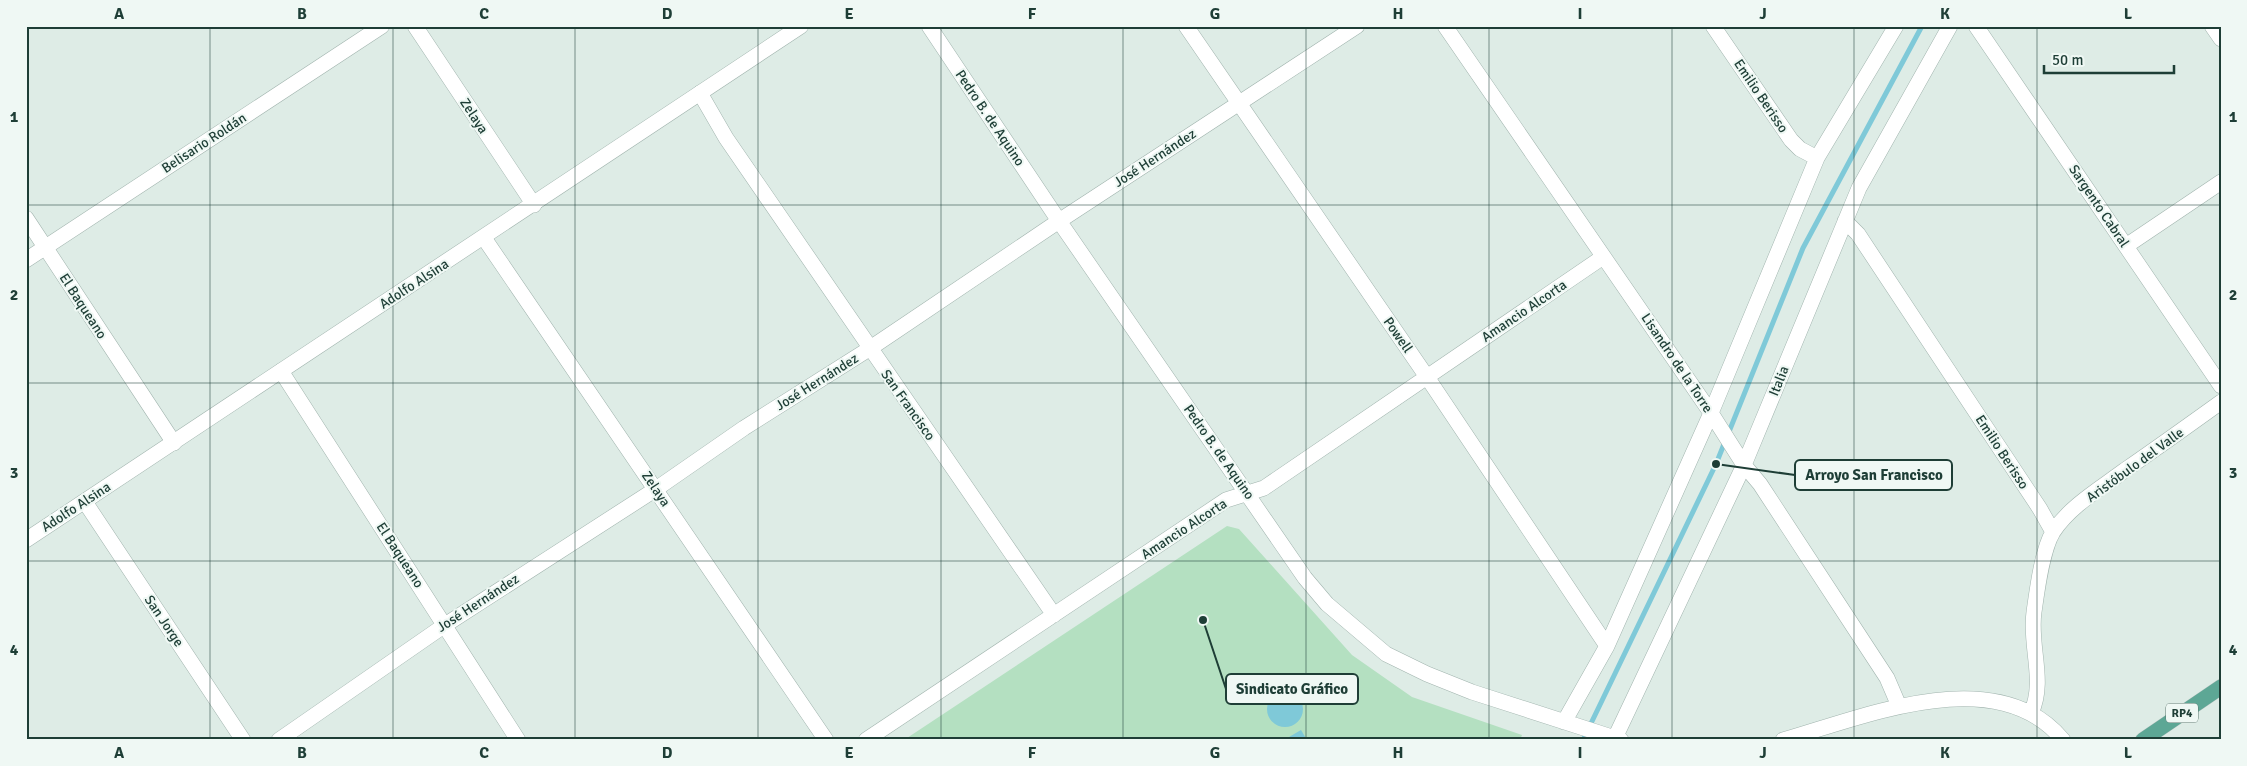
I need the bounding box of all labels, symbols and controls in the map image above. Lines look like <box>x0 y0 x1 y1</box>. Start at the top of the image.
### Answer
text: A <box>114 4 125 24</box>
text: B <box>297 4 307 24</box>
text: C <box>479 4 489 24</box>
text: D <box>662 4 673 24</box>
text: E <box>844 4 854 24</box>
text: F <box>1028 4 1037 24</box>
text: G <box>1210 4 1220 24</box>
text: H <box>1393 4 1403 24</box>
text: I <box>1577 4 1583 24</box>
text: J <box>1759 4 1767 24</box>
text: K <box>1940 4 1950 24</box>
text: L <box>2124 4 2133 24</box>
scale bar <box>2044 42 2174 74</box>
text: 50 m <box>2052 51 2083 69</box>
street label: Emilio Berisso <box>1730 56 1792 136</box>
street label: Pedro B. de Aquino <box>952 67 1028 169</box>
street label: Zelaya <box>456 95 492 137</box>
text: 1 <box>10 107 19 127</box>
text: 1 <box>2229 107 2238 127</box>
street label: Belisario Roldán <box>158 109 250 177</box>
street label: José Hernández <box>1111 125 1199 191</box>
street label: Sargento Cabral <box>2065 161 2133 251</box>
street label: Adolfo Alsina <box>376 255 452 313</box>
street label: El Baqueano <box>56 270 110 342</box>
street label: Amancio Alcorta <box>1478 276 1570 346</box>
text: 2 <box>10 285 18 305</box>
text: 2 <box>2229 285 2237 305</box>
street label: Lisandro de la Torre <box>1637 310 1717 416</box>
street label: Powell <box>1380 314 1416 356</box>
street label: José Hernández <box>772 350 862 414</box>
street label: Italia <box>1765 363 1793 399</box>
street label: San Francisco <box>877 366 939 444</box>
street label: Pedro B. de Aquino <box>1180 401 1258 503</box>
street label: Emilio Berisso <box>1972 412 2032 492</box>
street label: Aristóbulo del Valle <box>2083 424 2187 506</box>
callout: Arroyo San Francisco <box>1795 460 1952 490</box>
text: 3 <box>10 463 18 483</box>
text: 3 <box>2229 463 2237 483</box>
text: Arroyo San Francisco <box>1805 466 1943 484</box>
street label: Zelaya <box>638 468 674 510</box>
street label: Adolfo Alsina <box>38 478 114 536</box>
street label: Amancio Alcorta <box>1138 495 1230 563</box>
street label: El Baqueano <box>373 519 427 591</box>
street label: José Hernández <box>434 570 522 636</box>
street label: San Jorge <box>141 592 187 650</box>
text: 4 <box>10 640 19 660</box>
text: 4 <box>2229 640 2238 660</box>
callout: Sindicato Gráfico <box>1226 674 1358 704</box>
text: Sindicato Gráfico <box>1236 680 1348 698</box>
road number: RP4 <box>2166 704 2198 722</box>
text: A <box>114 743 125 763</box>
text: B <box>297 743 307 763</box>
text: C <box>479 743 489 763</box>
text: D <box>662 743 673 763</box>
text: E <box>844 743 854 763</box>
text: F <box>1028 743 1037 763</box>
text: G <box>1210 743 1220 763</box>
text: H <box>1393 743 1403 763</box>
text: I <box>1577 743 1583 763</box>
text: J <box>1759 743 1767 763</box>
text: K <box>1940 743 1950 763</box>
text: L <box>2124 743 2133 763</box>

